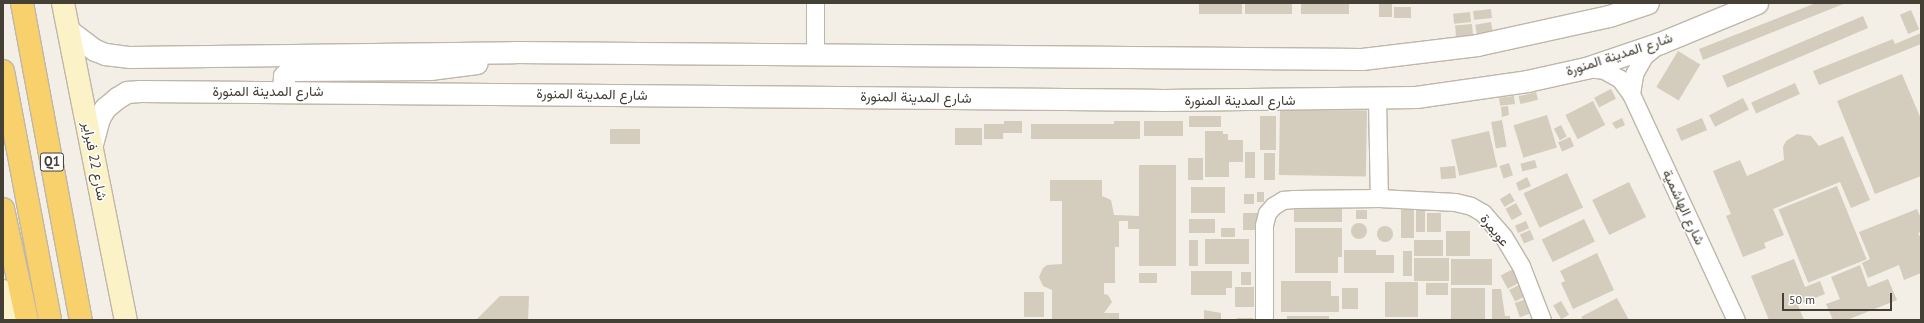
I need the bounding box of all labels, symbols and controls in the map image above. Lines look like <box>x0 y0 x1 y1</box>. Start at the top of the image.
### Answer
street label: شارع المدينة المنورة <box>1564 29 1674 79</box>
street label: شارع المدينة المنورة <box>212 83 324 99</box>
street label: شارع المدينة المنورة <box>536 85 648 103</box>
street label: شارع المدينة المنورة <box>860 88 972 106</box>
street label: شارع المدينة المنورة <box>1184 92 1296 108</box>
street label: شارع 22 فبراير <box>79 120 111 202</box>
road number: Q1 <box>39 151 65 173</box>
street label: شارع الهاشمية <box>1659 167 1709 247</box>
street label: عويمرة <box>1477 211 1513 249</box>
scale bar <box>1784 285 1894 311</box>
text: 50 m <box>1789 292 1815 307</box>

